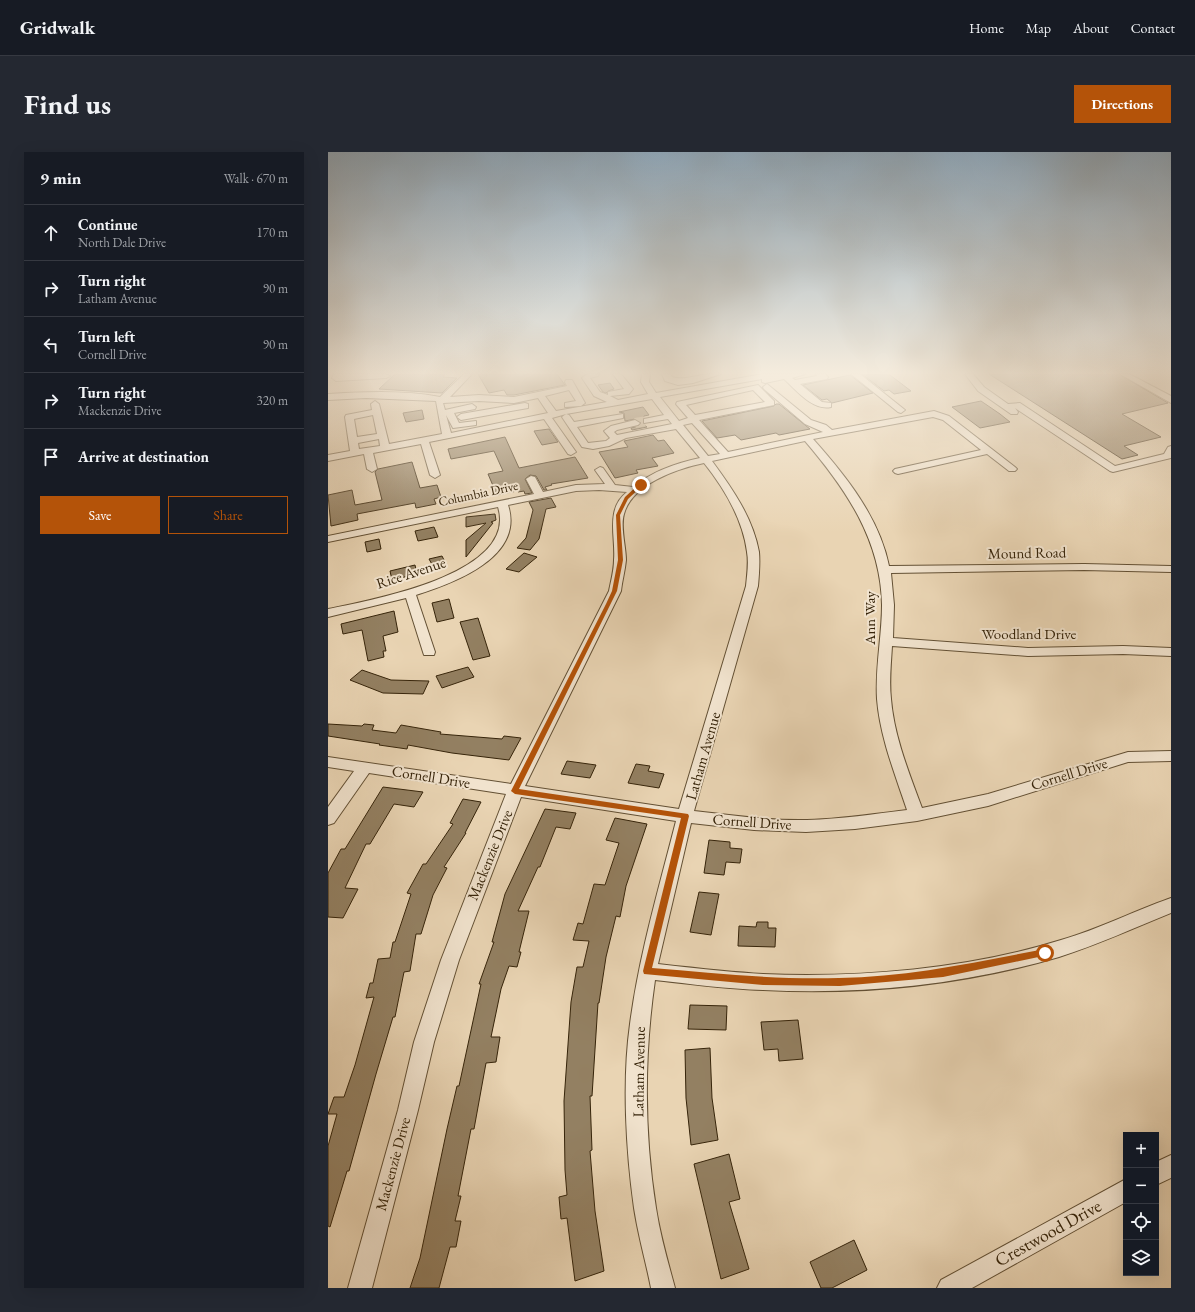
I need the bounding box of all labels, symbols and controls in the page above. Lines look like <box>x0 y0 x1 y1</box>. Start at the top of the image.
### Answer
text: Gridwalk <box>20 15 95 40</box>
text: Home <box>969 19 1004 37</box>
text: Map <box>1026 19 1051 37</box>
text: About <box>1073 19 1109 37</box>
text: Contact <box>1131 19 1175 37</box>
button: Directions <box>1074 85 1171 123</box>
text: Find us <box>24 86 111 122</box>
text: 9 min <box>40 167 81 189</box>
text: Walk · 670 m <box>224 170 288 187</box>
text: Continue <box>78 215 138 234</box>
icon: ahead <box>40 222 62 244</box>
text: 170 m <box>257 224 288 241</box>
text: North Dale Drive <box>78 234 166 251</box>
text: Turn right <box>78 271 146 290</box>
icon: right <box>40 278 62 300</box>
text: 90 m <box>263 280 288 297</box>
text: Latham Avenue <box>78 290 157 307</box>
text: Turn left <box>78 327 135 346</box>
icon: left <box>40 334 62 356</box>
text: 90 m <box>263 336 288 353</box>
text: Cornell Drive <box>78 346 147 363</box>
text: Turn right <box>78 383 146 402</box>
icon: right <box>40 390 62 412</box>
text: 320 m <box>257 392 288 409</box>
text: Mackenzie Drive <box>78 402 162 419</box>
icon: arrive <box>40 446 62 468</box>
text: Arrive at destination <box>78 447 209 466</box>
route end <box>632 476 650 494</box>
street label: Columbia Drive <box>437 477 519 510</box>
button: Save <box>40 496 160 534</box>
button: Share <box>168 496 288 534</box>
street label: Mound Road <box>988 542 1067 563</box>
street label: Rice Avenue <box>374 552 448 593</box>
street label: Ann Way <box>860 591 879 646</box>
street label: Woodland Drive <box>982 624 1077 643</box>
street label: Latham Avenue <box>681 709 724 802</box>
street label: Cornell Drive <box>1028 753 1110 794</box>
street label: Cornell Drive <box>391 761 472 792</box>
street label: Mackenzie Drive <box>463 806 516 903</box>
street label: Cornell Drive <box>712 809 792 834</box>
route start <box>1036 944 1054 962</box>
street label: Latham Avenue <box>628 1026 649 1118</box>
street label: Mackenzie Drive <box>371 1115 414 1213</box>
map controls <box>1123 1132 1159 1276</box>
button: + <box>1123 1132 1159 1168</box>
button: − <box>1123 1168 1159 1204</box>
street label: Crestwood Drive <box>991 1194 1105 1271</box>
button: locate <box>1123 1204 1159 1240</box>
button: layers <box>1123 1240 1159 1276</box>

